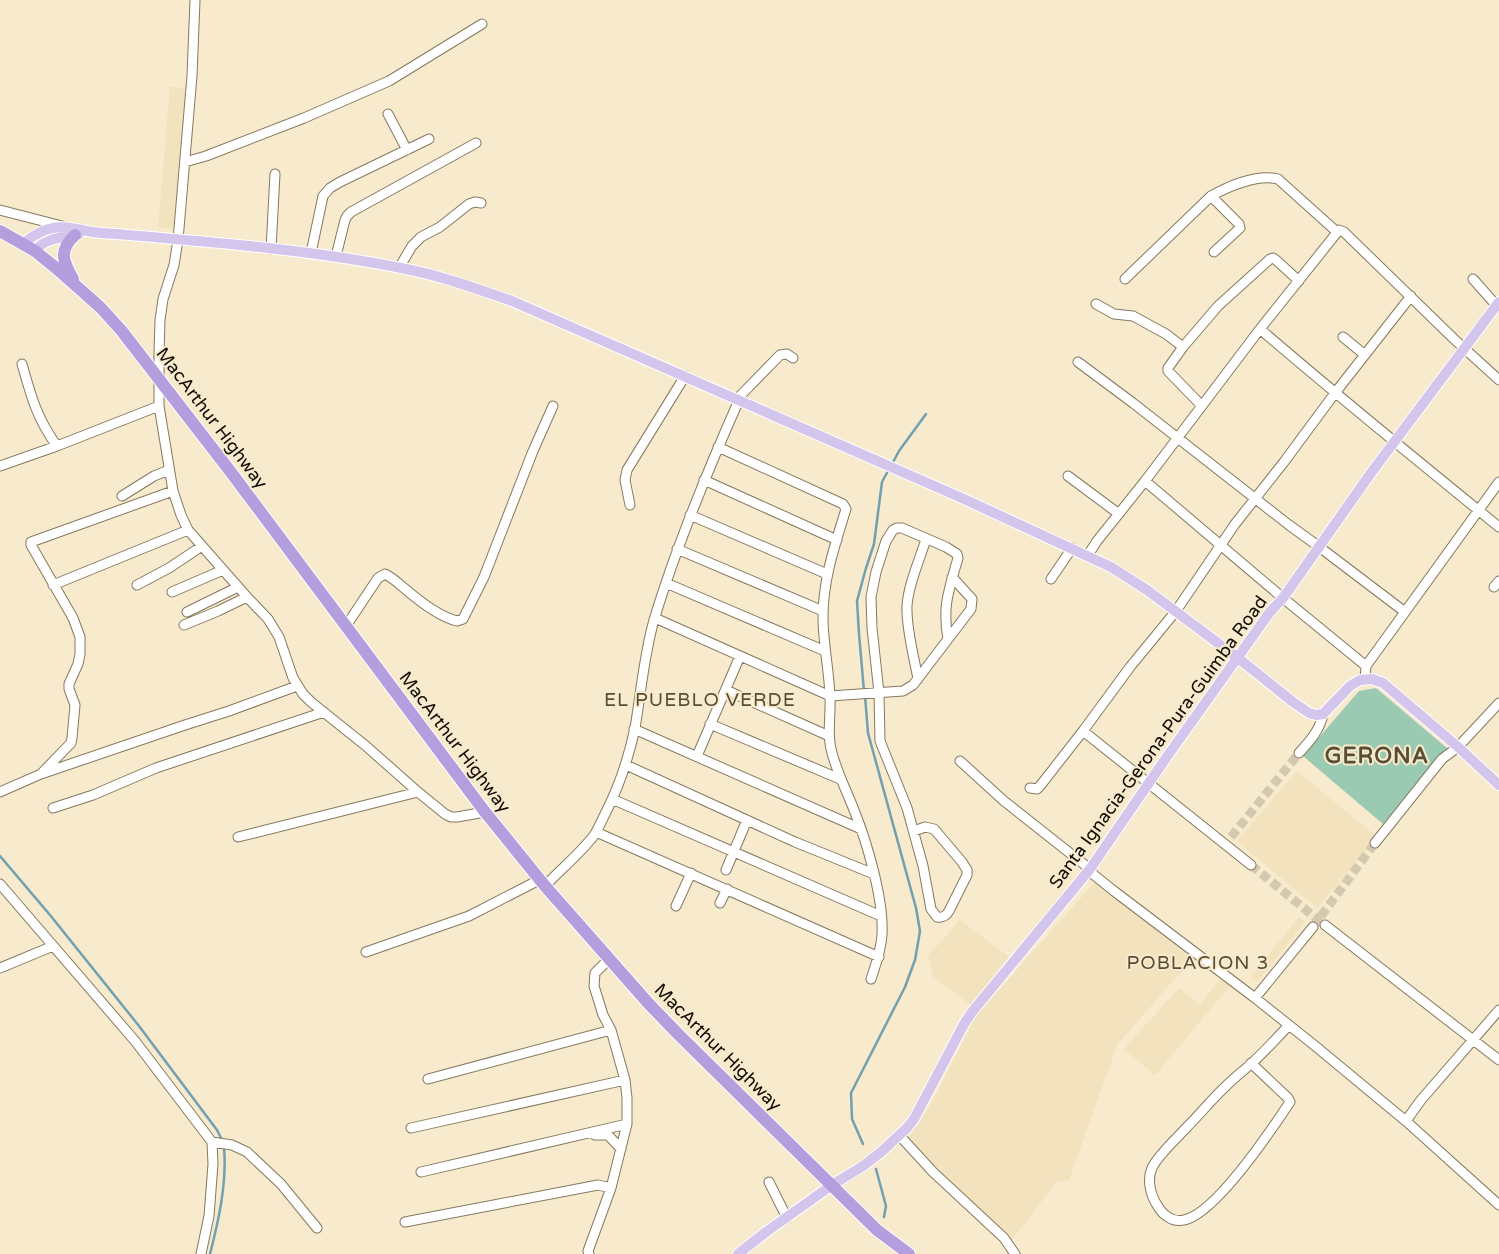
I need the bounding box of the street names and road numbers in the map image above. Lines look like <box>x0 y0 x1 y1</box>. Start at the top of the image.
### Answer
street label: MacArthur Highway <box>152 343 273 493</box>
street label: Santa Ignacia-Gerona-Pura-Guimba Road <box>1044 591 1272 893</box>
street label: MacArthur Highway <box>395 667 516 817</box>
street label: MacArthur Highway <box>650 979 787 1116</box>

